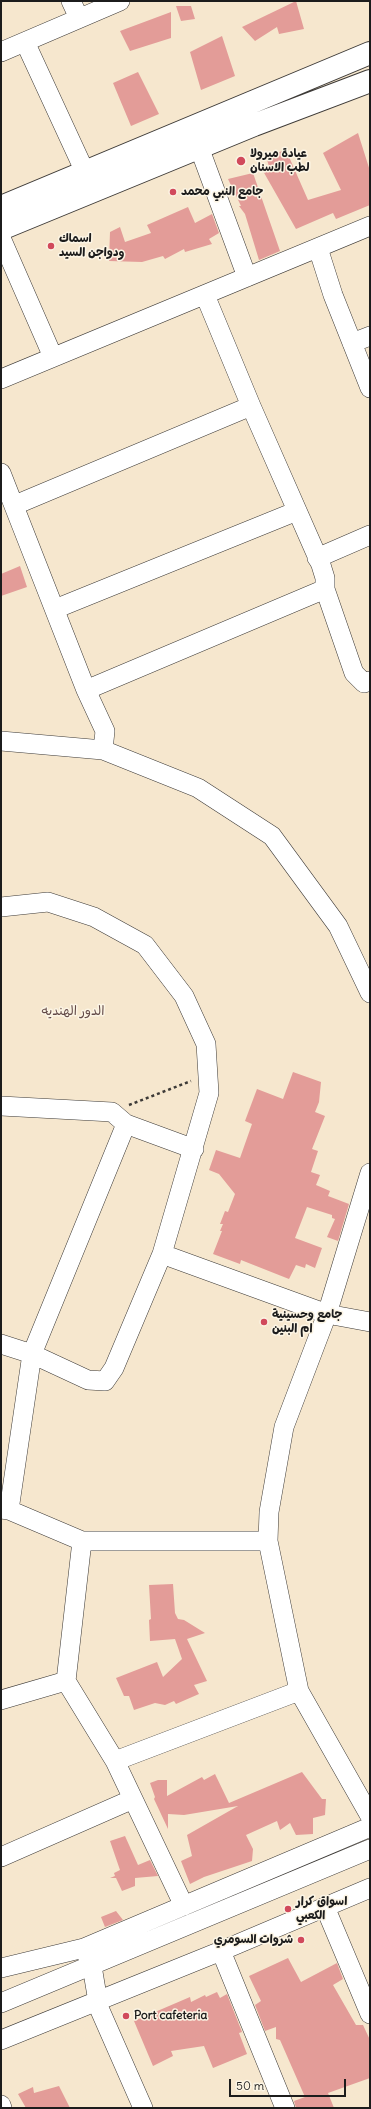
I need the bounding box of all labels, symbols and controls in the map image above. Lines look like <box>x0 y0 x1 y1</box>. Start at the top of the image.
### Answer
place label: عيادة ميرولا لطب الاسنان <box>250 147 310 175</box>
marker: عيادة ميرولا لطب الاسنان <box>235 155 247 167</box>
place label: جامع النبي محمد <box>181 185 263 199</box>
marker: جامع النبي محمد <box>168 187 178 197</box>
place label: اسماك ودواجن السيد <box>59 232 125 260</box>
marker: اسماك ودواجن السيد <box>46 241 56 251</box>
district label: الدور الهنديه <box>42 1003 104 1019</box>
place label: جامع وحسينية ام البنين <box>272 1308 342 1336</box>
marker: جامع وحسينية ام البنين <box>259 1317 269 1327</box>
place label: اسواق كرار الكعبي <box>296 1895 347 1923</box>
marker: اسواق كرار الكعبي <box>283 1904 293 1914</box>
place label: شروات السومري <box>214 1933 293 1947</box>
marker: شروات السومري <box>296 1935 306 1945</box>
place label: Port cafeteria <box>134 2009 207 2023</box>
marker: Port cafeteria <box>121 2011 131 2021</box>
scale bar <box>231 2071 348 2097</box>
text: 50 m <box>236 2078 264 2093</box>

